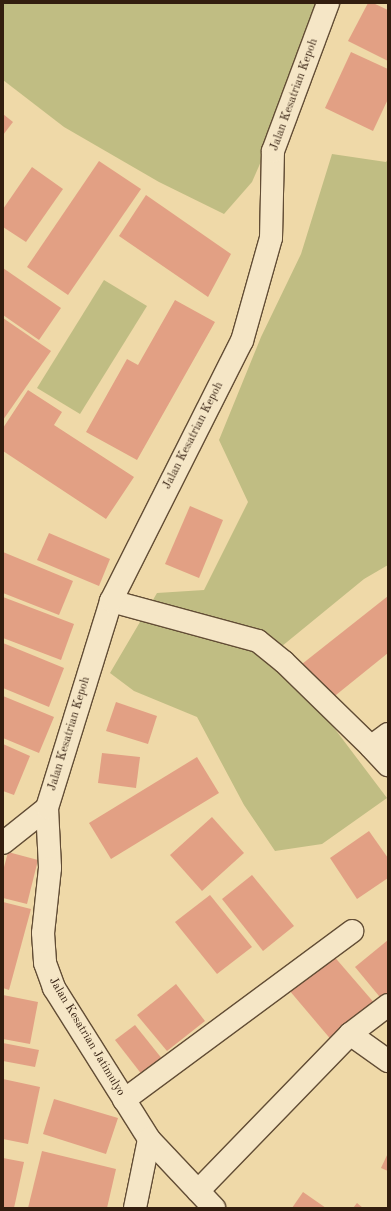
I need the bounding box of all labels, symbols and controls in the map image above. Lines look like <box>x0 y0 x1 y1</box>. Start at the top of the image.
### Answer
street label: Jalan Kesatrian Kepoh <box>268 37 322 153</box>
street label: Jalan Kesatrian Kepoh <box>161 380 227 492</box>
street label: Jalan Kesatrian Kepoh <box>46 675 94 793</box>
street label: Jalan Kesatrian Jatimulyo <box>45 975 127 1099</box>

